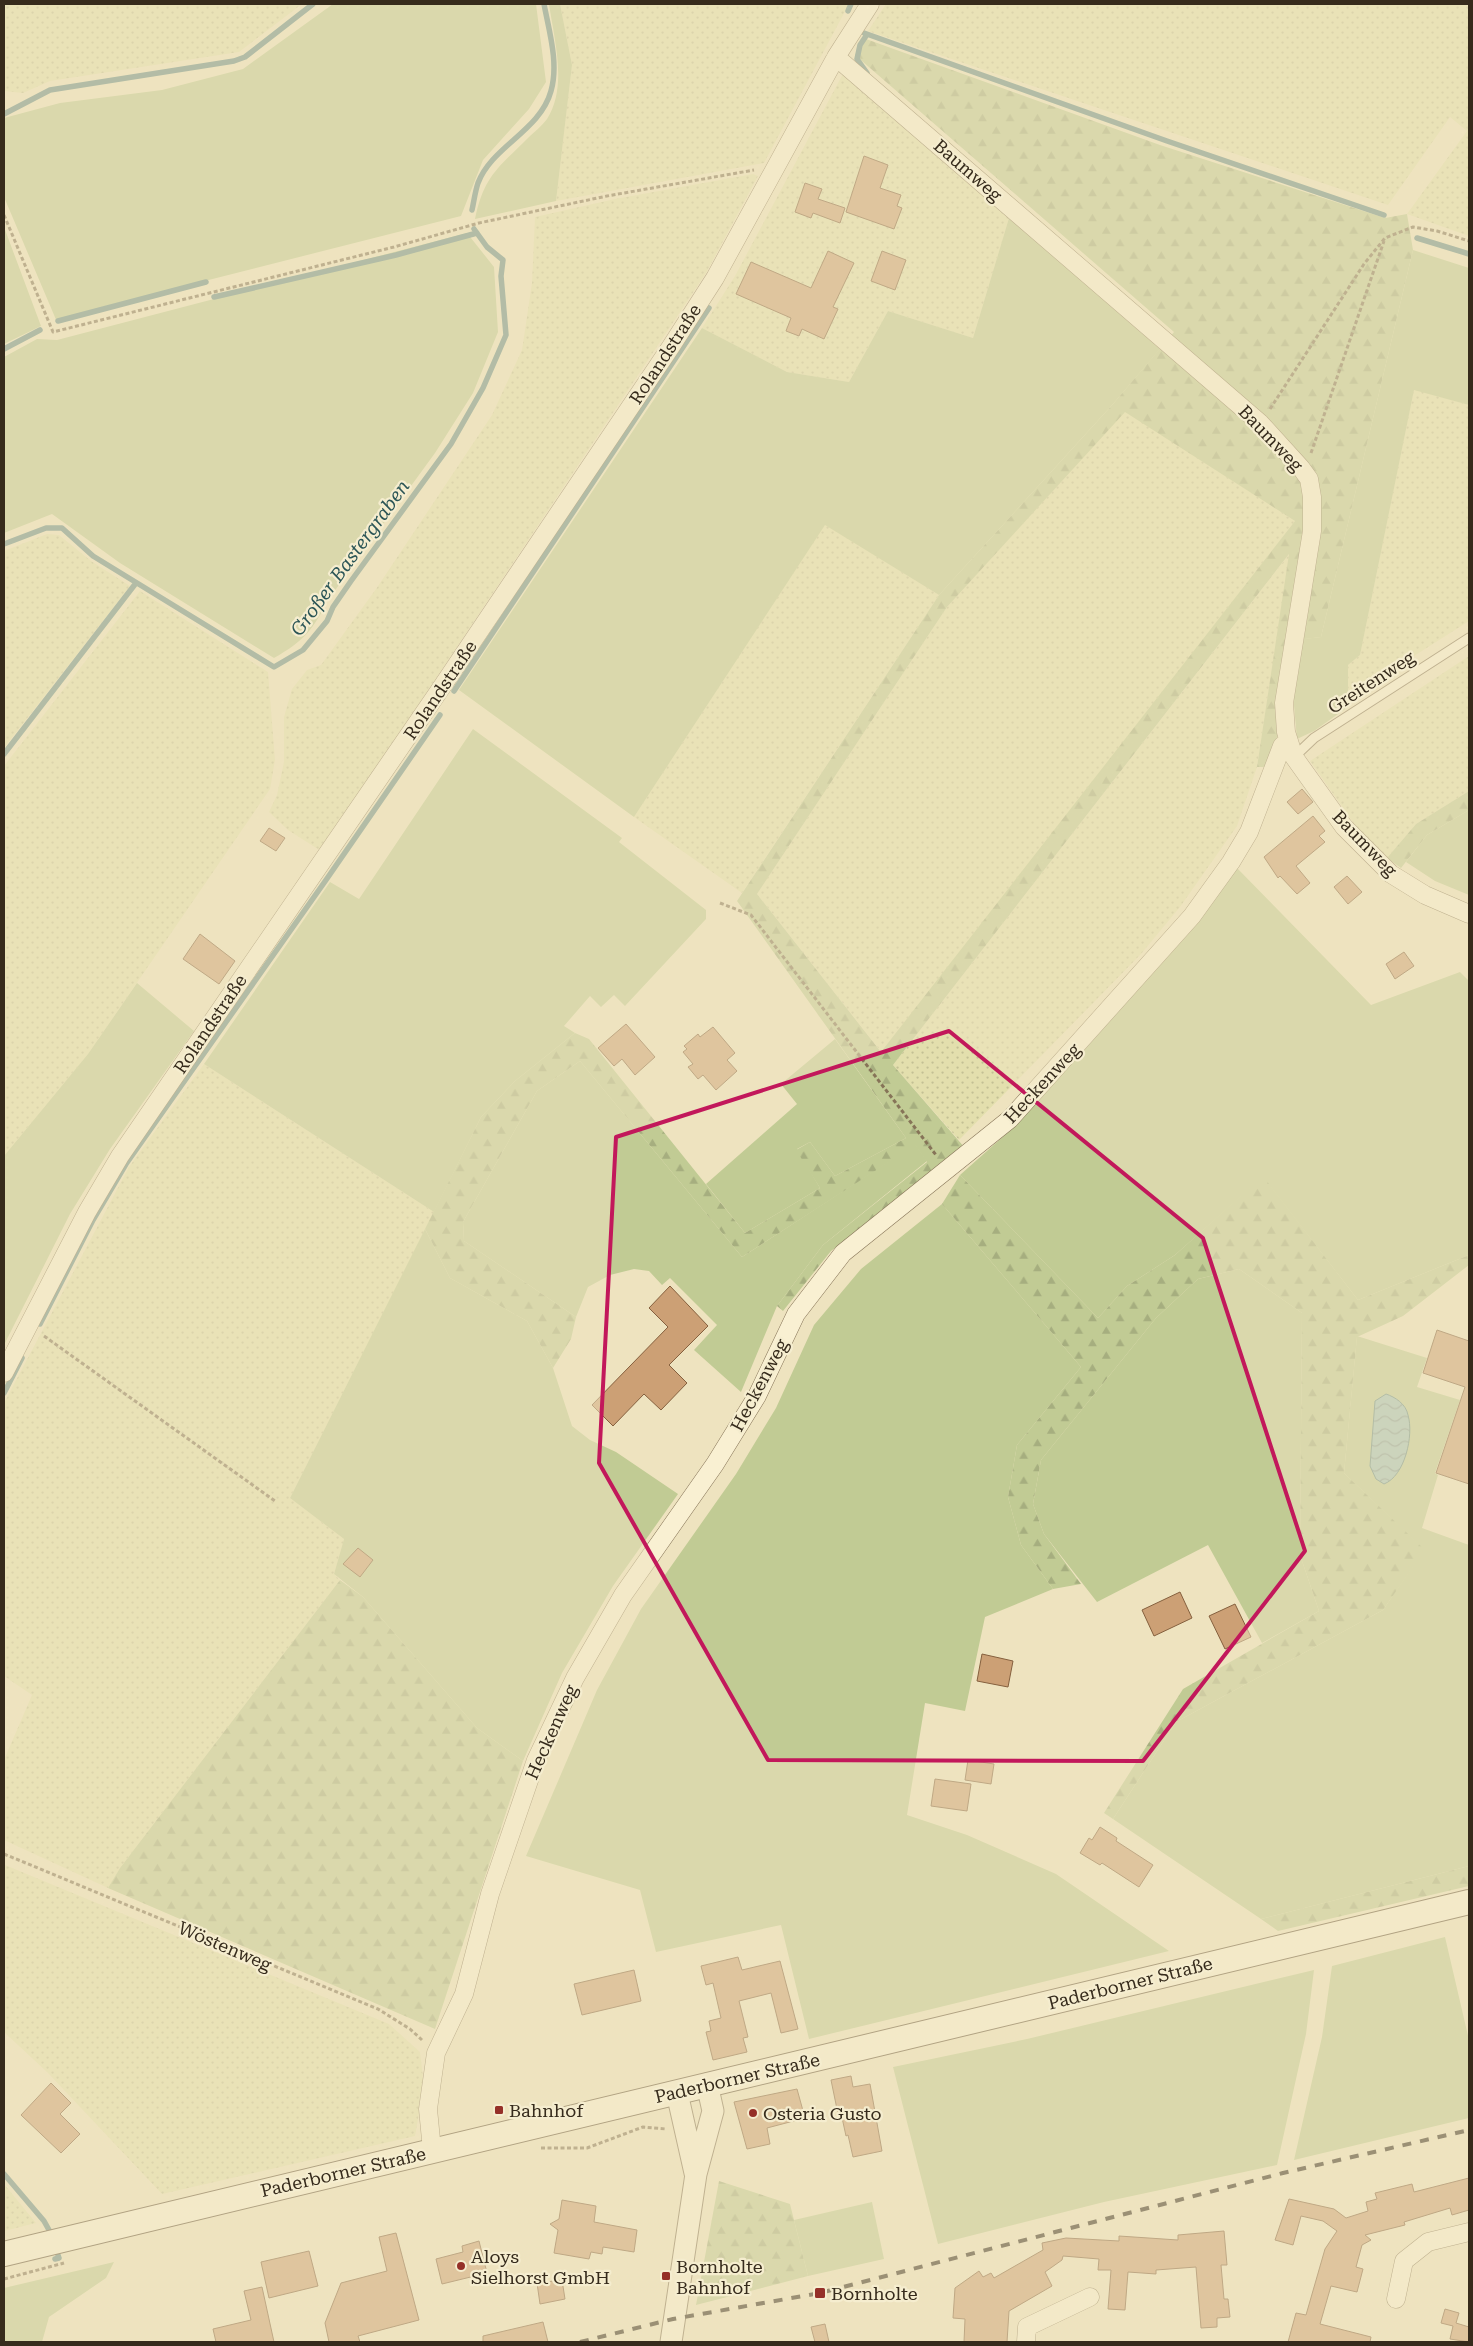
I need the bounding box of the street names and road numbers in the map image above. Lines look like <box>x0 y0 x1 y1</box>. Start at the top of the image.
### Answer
street label: Baumweg <box>930 135 1007 206</box>
street label: Rolandstraße <box>625 300 705 408</box>
street label: Baumweg <box>1234 401 1308 476</box>
street label: Rolandstraße <box>399 636 481 744</box>
street label: Greitenweg <box>1324 646 1419 718</box>
street label: Baumweg <box>1328 806 1402 881</box>
street label: Rolandstraße <box>169 970 251 1078</box>
street label: Heckenweg <box>1000 1038 1085 1127</box>
street label: Heckenweg <box>726 1335 792 1435</box>
street label: Heckenweg <box>521 1681 582 1783</box>
street label: Wöstenweg <box>175 1917 276 1975</box>
street label: Paderborner Straße <box>1046 1952 1215 2014</box>
street label: Paderborner Straße <box>652 2049 822 2107</box>
street label: Paderborner Straße <box>258 2143 428 2201</box>

